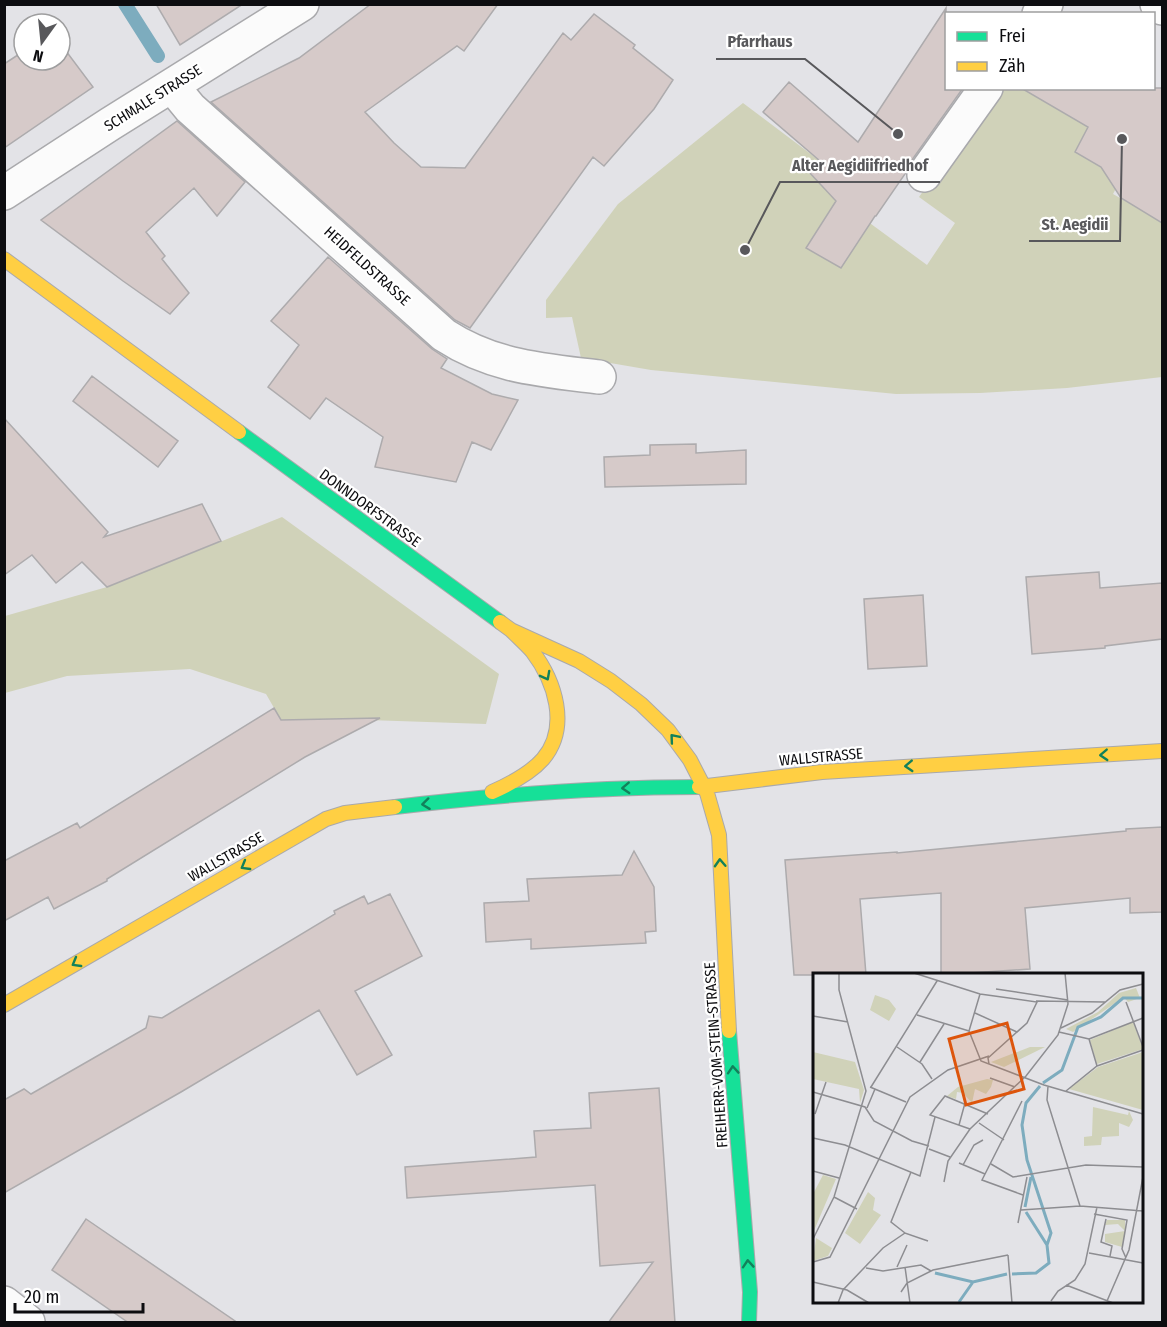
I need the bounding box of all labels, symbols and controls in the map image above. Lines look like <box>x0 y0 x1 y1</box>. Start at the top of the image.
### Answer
north arrow <box>12 12 72 72</box>
legend <box>945 12 1155 90</box>
callout: Pfarrhaus <box>716 25 805 59</box>
text: Frei <box>999 25 1025 47</box>
text: Pfarrhaus <box>728 32 792 51</box>
text: N <box>31 46 45 66</box>
text: Zäh <box>999 55 1026 77</box>
street label: SCHMALE STRASSE <box>101 61 205 135</box>
callout: Alter Aegidiifriedhof <box>780 148 940 182</box>
text: Alter Aegidiifriedhof <box>791 156 930 175</box>
callout: St. Aegidii <box>1029 207 1120 241</box>
text: St. Aegidii <box>1042 215 1108 234</box>
street label: HEIDFELDSTRASSE <box>320 223 414 309</box>
street label: DONNDORFSTRASSE <box>316 465 424 551</box>
one-way arrow <box>539 670 550 681</box>
one-way arrow <box>670 734 681 745</box>
street label: WALLSTRASSE <box>778 744 864 770</box>
one-way arrow <box>1100 748 1109 761</box>
one-way arrow <box>905 760 914 773</box>
one-way arrow <box>621 781 630 794</box>
one-way arrow <box>421 797 430 809</box>
street label: WALLSTRASSE <box>185 828 267 886</box>
one-way arrow <box>240 858 251 870</box>
one-way arrow <box>714 859 727 868</box>
one-way arrow <box>72 956 82 968</box>
street label: FREIHERR-VOM-STEIN-STRASSE <box>701 961 731 1149</box>
inset map <box>813 973 1143 1303</box>
one-way arrow <box>726 1065 739 1074</box>
one-way arrow <box>742 1260 755 1269</box>
scale bar <box>15 1276 142 1314</box>
text: 20 m <box>24 1286 59 1308</box>

